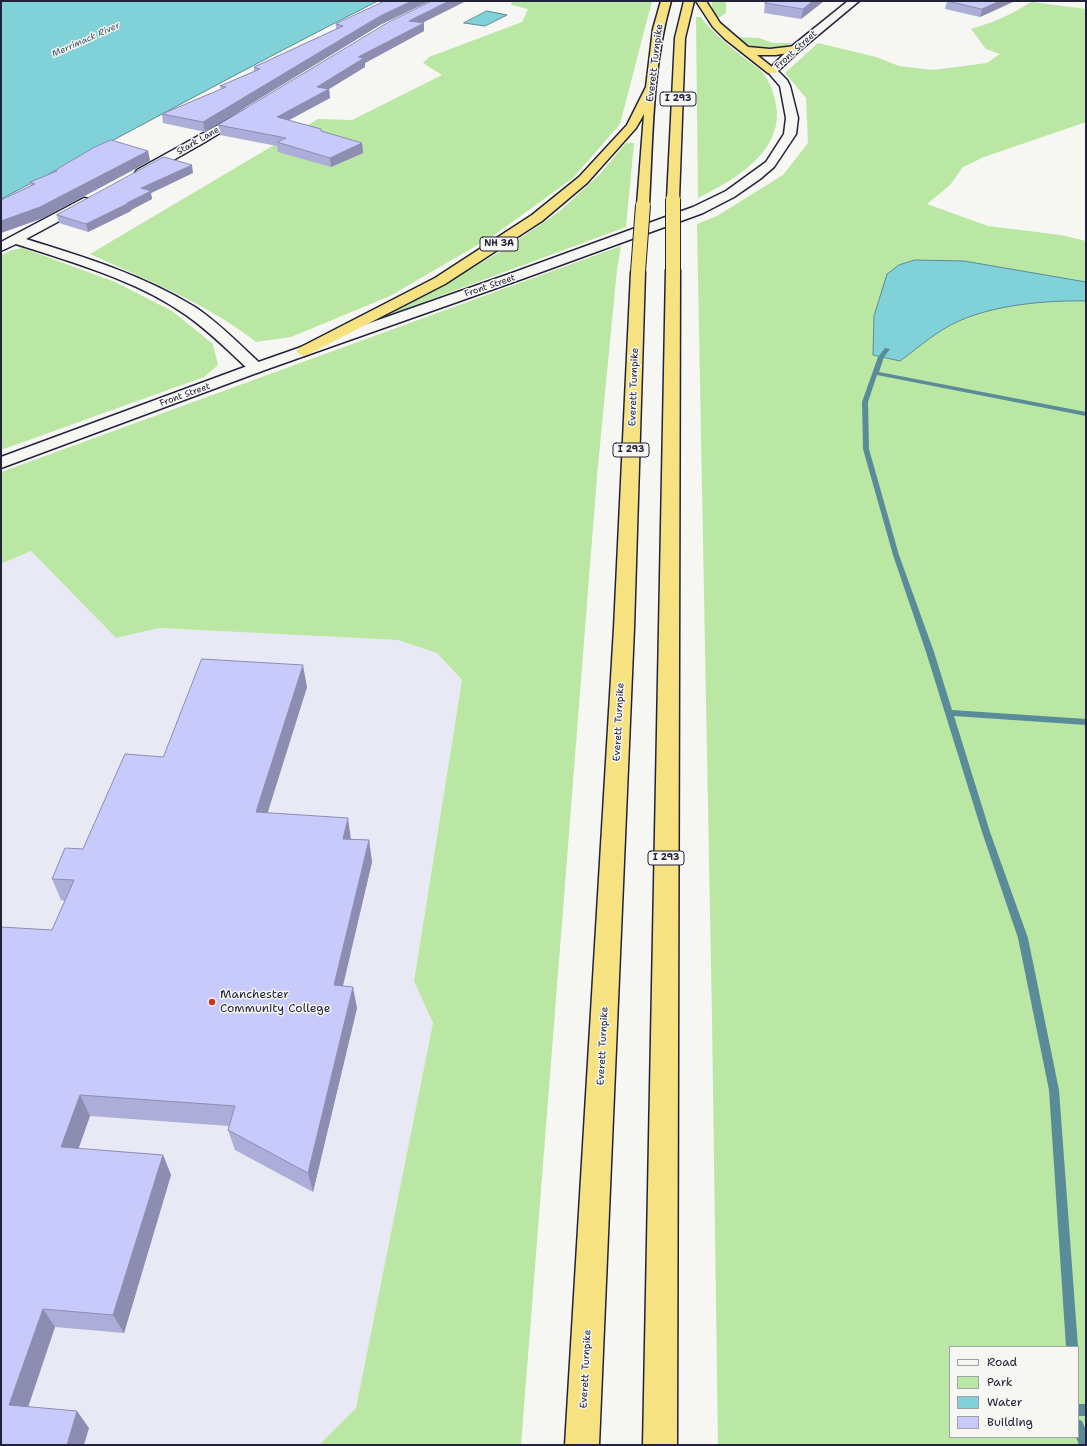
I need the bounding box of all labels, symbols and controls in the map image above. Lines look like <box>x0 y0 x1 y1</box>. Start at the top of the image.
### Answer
water label: Merrimack River <box>50 20 122 60</box>
street label: Everett Turnpike <box>644 23 666 103</box>
street label: Front Street <box>773 28 819 72</box>
road number: I 293 <box>660 92 696 106</box>
street label: Stark Lane <box>175 125 221 157</box>
road number: NH 3A <box>480 237 518 251</box>
street label: Front Street <box>463 272 517 300</box>
street label: Everett Turnpike <box>627 348 641 426</box>
street label: Front Street <box>158 381 212 409</box>
road number: I 293 <box>613 443 649 457</box>
street label: Everett Turnpike <box>611 682 627 762</box>
road number: I 293 <box>648 851 684 865</box>
place label: Manchester Community College <box>220 988 330 1016</box>
marker: Manchester Community College <box>207 997 217 1007</box>
street label: Everett Turnpike <box>595 1006 611 1086</box>
street label: Everett Turnpike <box>578 1329 594 1409</box>
legend <box>949 1346 1079 1438</box>
text: Road <box>987 1354 1017 1370</box>
text: Park <box>987 1374 1013 1390</box>
text: Water <box>987 1394 1022 1410</box>
text: Building <box>987 1414 1033 1430</box>

